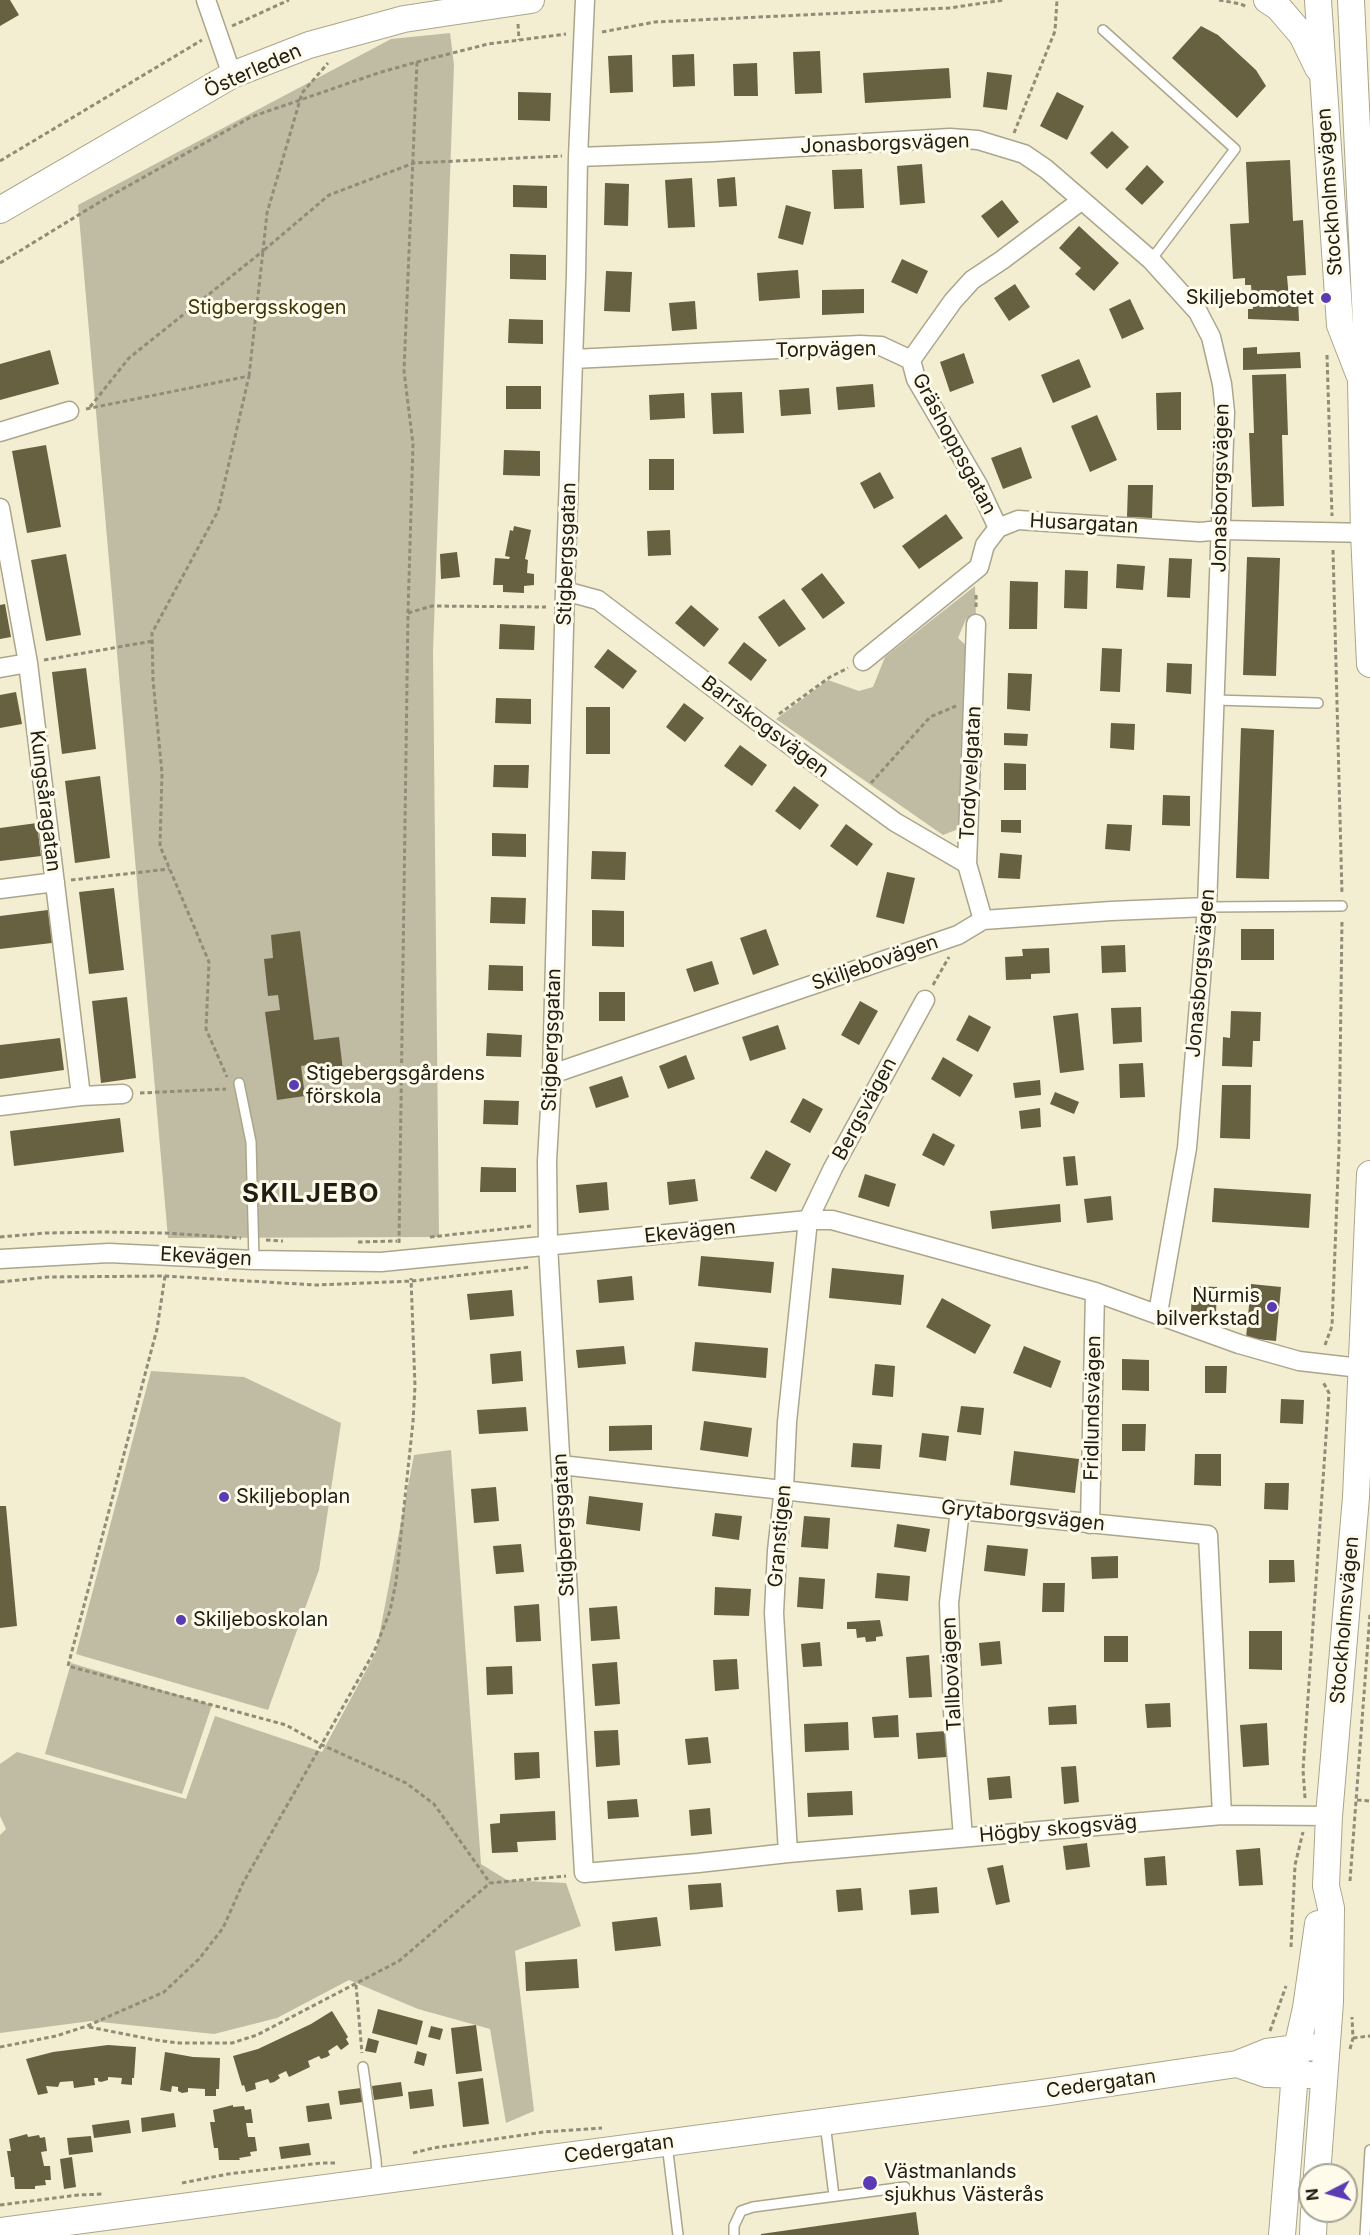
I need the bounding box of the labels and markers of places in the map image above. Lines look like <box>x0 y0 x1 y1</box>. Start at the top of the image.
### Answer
place label: Skiljebomotet <box>1186 286 1314 310</box>
marker: Skiljebomotet <box>1319 291 1333 305</box>
place label: Stigebergsgårdens förskola <box>306 1062 485 1109</box>
marker: Stigebergsgårdens förskola <box>287 1078 301 1092</box>
place label: Nurmis bilverkstad <box>1156 1284 1260 1331</box>
marker: Nurmis bilverkstad <box>1265 1300 1279 1314</box>
place label: Skiljeboplan <box>236 1485 350 1509</box>
marker: Skiljeboplan <box>217 1490 231 1504</box>
place label: Skiljeboskolan <box>193 1608 328 1632</box>
marker: Skiljeboskolan <box>174 1613 188 1627</box>
place label: Västmanlands sjukhus Västerås <box>884 2160 1044 2207</box>
marker: Västmanlands sjukhus Västerås <box>861 2174 879 2192</box>

